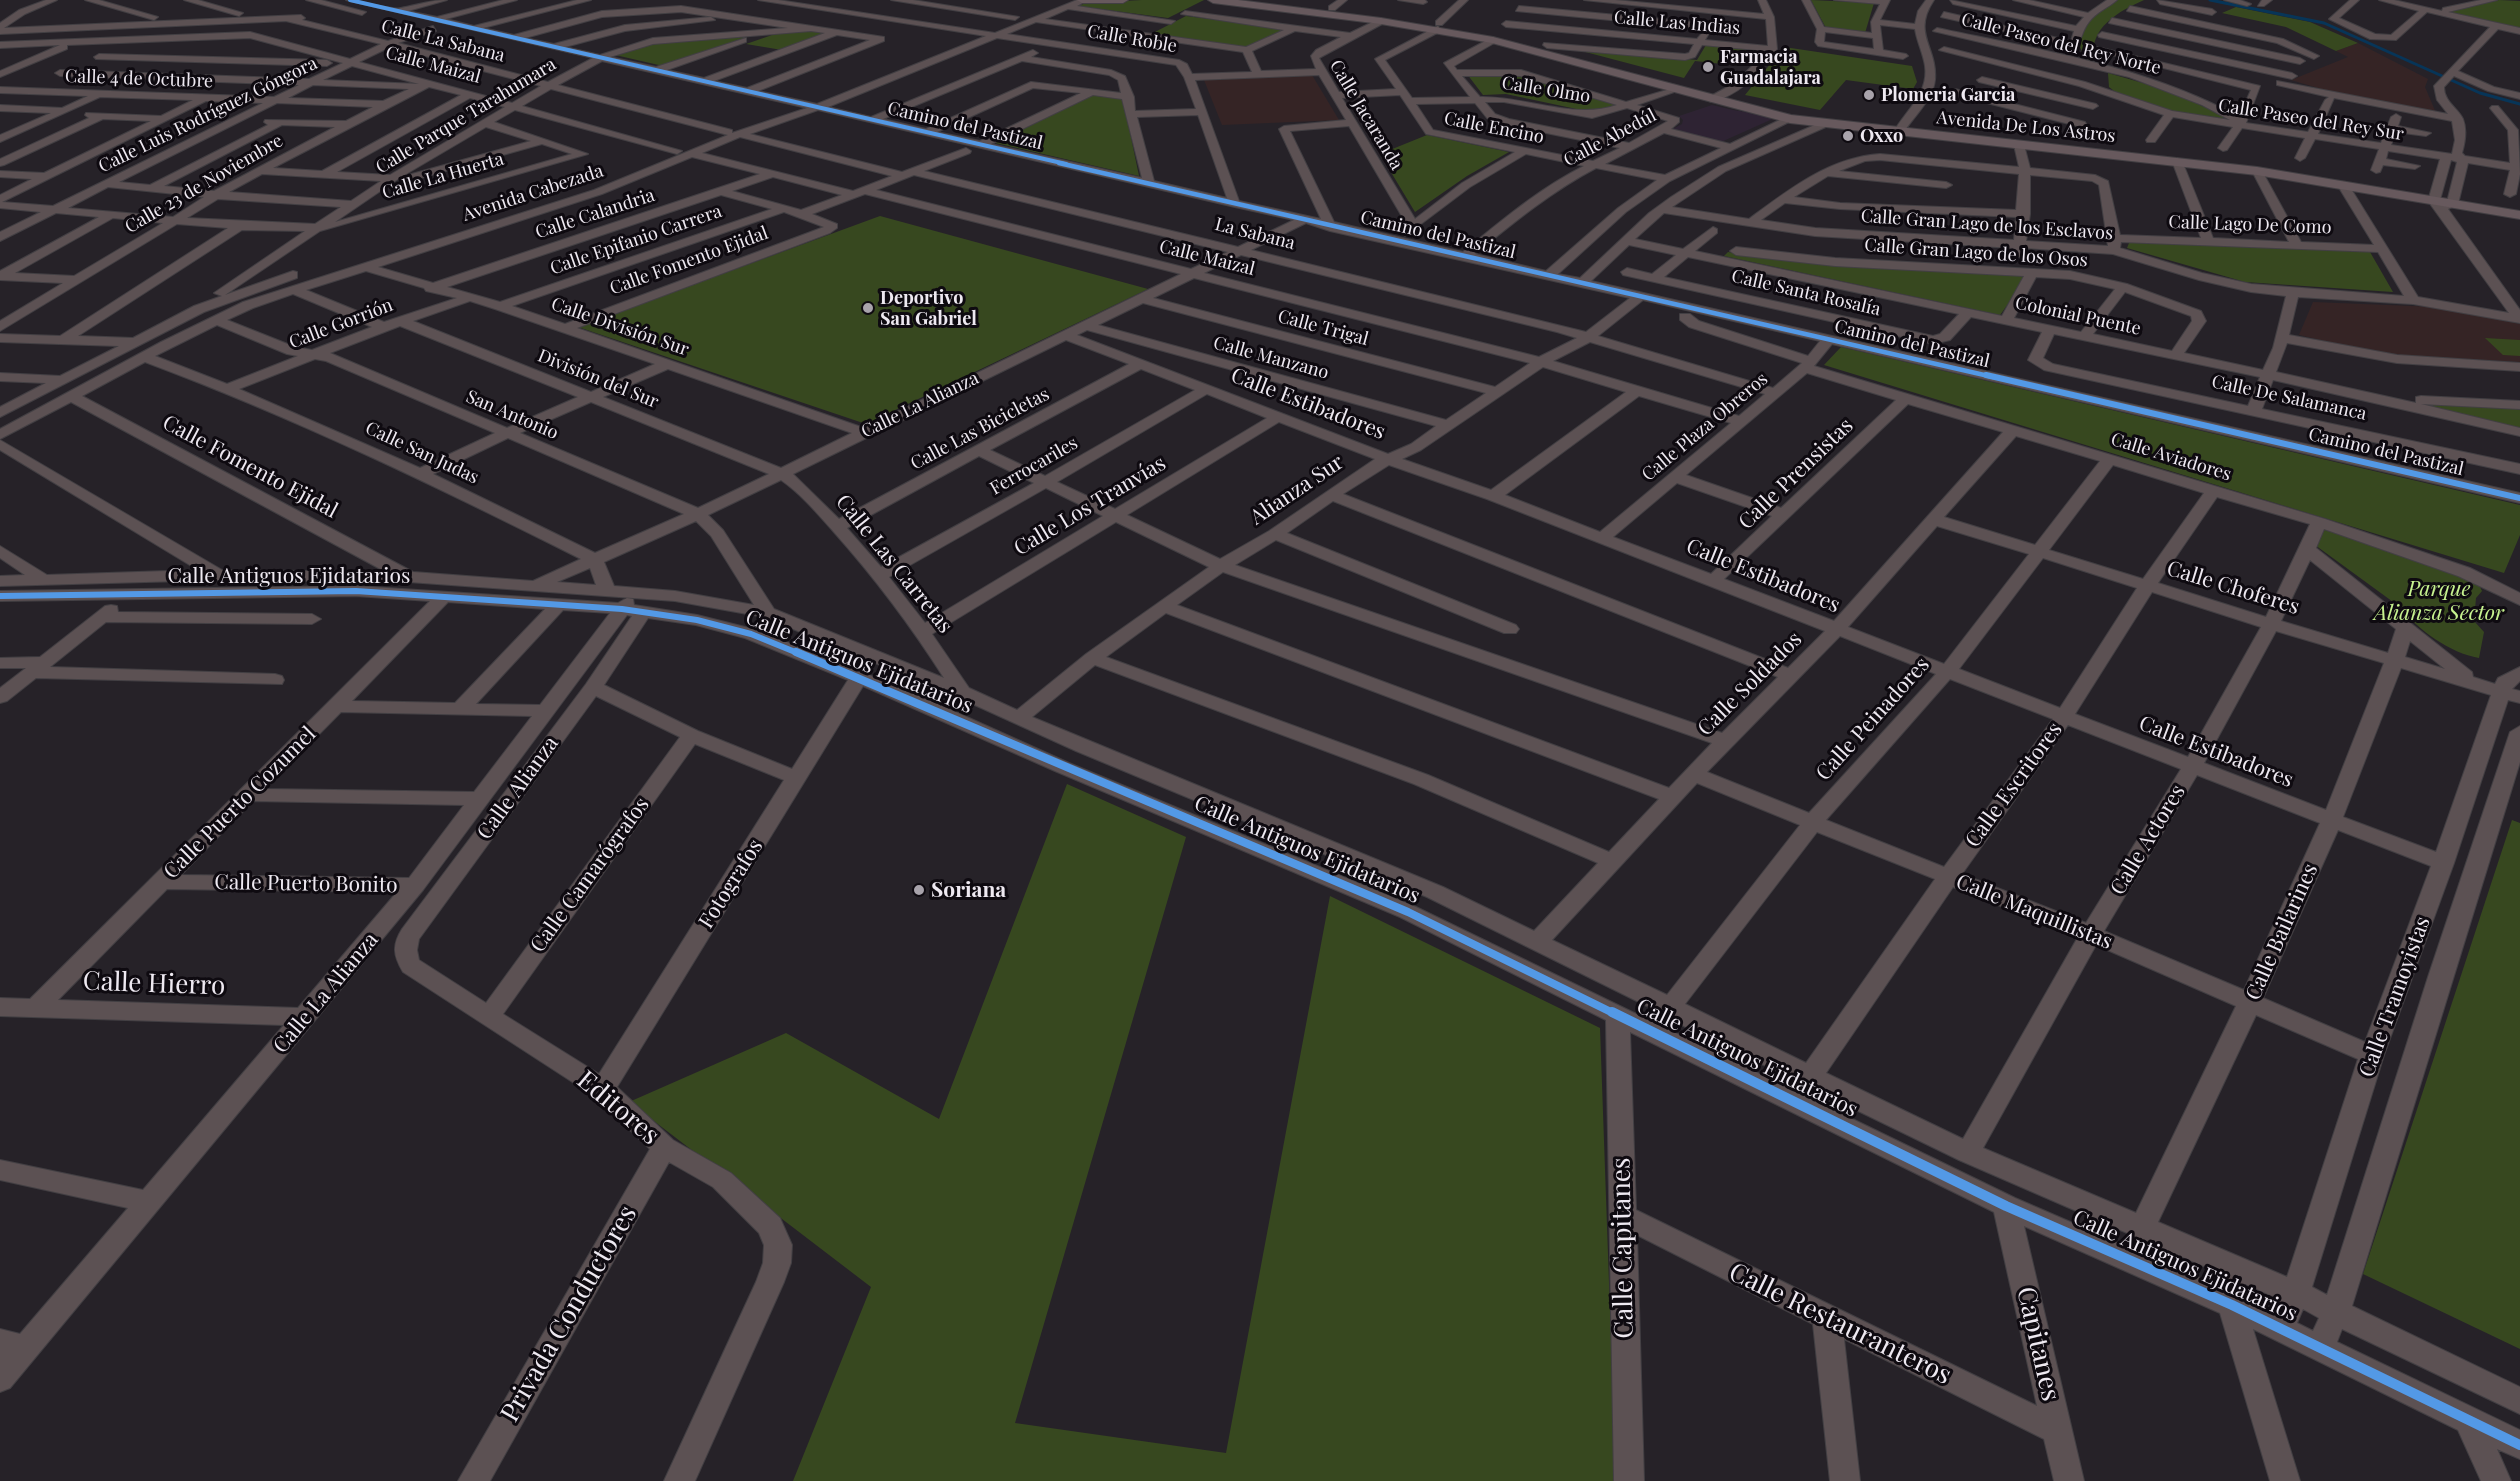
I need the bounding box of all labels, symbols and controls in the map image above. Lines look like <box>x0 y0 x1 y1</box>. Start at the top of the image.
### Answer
street label: Calle Las Indias <box>1613 7 1741 39</box>
street label: Calle Paseo del Rey Norte <box>1959 9 2163 79</box>
street label: Calle La Sabana <box>379 15 507 67</box>
street label: Calle Roble <box>1086 20 1178 58</box>
street label: Calle Maizal <box>383 42 483 88</box>
place label: Farmacia Guadalajara <box>1720 46 1821 88</box>
street label: Calle Luis Rodríguez Góngora <box>95 53 321 177</box>
street label: Calle Parque Tarahumara <box>372 54 560 178</box>
street label: Calle Jacaranda <box>1325 56 1407 174</box>
marker: Farmacia Guadalajara <box>1701 60 1715 74</box>
street label: Calle 4 de Octubre <box>65 66 213 92</box>
street label: Calle Olmo <box>1500 72 1592 108</box>
place label: Plomeria Garcia <box>1881 84 2015 106</box>
marker: Plomeria Garcia <box>1862 88 1876 102</box>
street label: Calle Paseo del Rey Sur <box>2217 95 2405 145</box>
street label: Camino del Pastizal <box>885 98 1045 154</box>
street label: Calle Abedúl <box>1560 105 1660 171</box>
street label: Avenida De Los Astros <box>1935 107 2117 147</box>
street label: Calle Encino <box>1442 108 1546 148</box>
place label: Oxxo <box>1860 125 1903 147</box>
marker: Oxxo <box>1841 129 1855 143</box>
street label: Calle 23 de Noviembre <box>121 130 287 238</box>
street label: Calle La Huerta <box>380 148 506 204</box>
street label: Avenida Cabezada <box>460 160 606 226</box>
street label: Calle Calandria <box>533 185 657 243</box>
street label: Calle Epifanio Carrera <box>547 200 725 280</box>
street label: Calle Gran Lago de los Esclavos <box>1860 205 2114 245</box>
street label: Camino del Pastizal <box>1358 207 1518 263</box>
street label: Calle Lago De Como <box>2168 211 2332 239</box>
street label: La Sabana <box>1213 214 1297 254</box>
street label: Calle Fomento Ejidal <box>607 222 771 300</box>
street label: Calle Gran Lago de los Osos <box>1864 234 2088 272</box>
street label: Calle Maizal <box>1157 236 1257 280</box>
street label: Calle Santa Rosalía <box>1729 265 1883 321</box>
place label: Deportivo San Gabriel <box>880 287 977 330</box>
street label: Colonial Puente <box>2013 292 2143 340</box>
street label: Calle División Sur <box>548 293 692 361</box>
street label: Calle Gorrión <box>286 294 396 354</box>
marker: Deportivo San Gabriel <box>861 301 875 315</box>
street label: Calle Trigal <box>1275 306 1371 350</box>
street label: Camino del Pastizal <box>1832 316 1992 372</box>
street label: Calle Manzano <box>1211 332 1331 384</box>
street label: División del Sur <box>535 345 661 413</box>
street label: Calle Estibadores <box>1227 363 1389 445</box>
street label: Calle La Alianza <box>858 367 982 443</box>
street label: Calle Plaza Obreros <box>1638 368 1772 486</box>
street label: Calle De Salamanca <box>2210 371 2368 425</box>
street label: Calle Las Bicicletas <box>907 383 1053 475</box>
street label: San Antonio <box>463 386 561 444</box>
street label: Calle Fomento Ejidal <box>158 410 342 524</box>
street label: Calle Prensistas <box>1734 413 1858 535</box>
street label: Calle San Judas <box>362 417 482 489</box>
street label: Camino del Pastizal <box>2306 424 2466 480</box>
street label: Calle Aviadores <box>2108 428 2234 486</box>
street label: Ferrocariles <box>986 432 1082 500</box>
street label: Alianza Sur <box>1246 450 1348 530</box>
street label: Calle Los Tranvías <box>1010 451 1170 561</box>
street label: Calle Las Carretas <box>830 490 958 638</box>
street label: Calle Estibadores <box>1683 534 1843 618</box>
street label: Calle Choferes <box>2164 556 2302 620</box>
street label: Calle Antiguos Ejidatarios <box>168 563 410 589</box>
park label: Parque Alianza Sector <box>2374 576 2504 626</box>
street label: Calle Antiguos Ejidatarios <box>742 605 976 719</box>
street label: Calle Soldados <box>1693 627 1807 741</box>
street label: Calle Peinadores <box>1811 652 1935 786</box>
street label: Calle Estibadores <box>2135 711 2297 793</box>
street label: Calle Escritores <box>1960 718 2068 852</box>
street label: Calle Puerto Cozumel <box>159 722 321 884</box>
street label: Calle Alianza <box>472 731 564 845</box>
street label: Calle Actores <box>2105 780 2191 900</box>
street label: Calle Antiguos Ejidatarios <box>1190 791 1424 909</box>
street label: Calle Camarógrafos <box>525 793 655 957</box>
street label: Fotografos <box>694 835 768 933</box>
street label: Calle Bailarines <box>2241 860 2323 1004</box>
street label: Calle Maquillistas <box>1952 869 2116 955</box>
street label: Calle Puerto Bonito <box>214 870 398 898</box>
place label: Soriana <box>931 877 1006 903</box>
marker: Soriana <box>912 883 926 897</box>
street label: Calle Tramoyistas <box>2354 913 2436 1081</box>
street label: Calle La Alianza <box>268 928 384 1058</box>
street label: Calle Hierro <box>82 966 226 1002</box>
street label: Calle Antiguos Ejidatarios <box>1632 993 1862 1123</box>
street label: Editores <box>570 1065 666 1151</box>
street label: Calle Capitanes <box>1606 1157 1640 1339</box>
street label: Privada Conductores <box>494 1200 644 1428</box>
street label: Calle Antiguos Ejidatarios <box>2069 1205 2301 1327</box>
street label: Calle Restauranteros <box>1724 1257 1956 1391</box>
street label: Capitanes <box>2010 1284 2066 1404</box>

